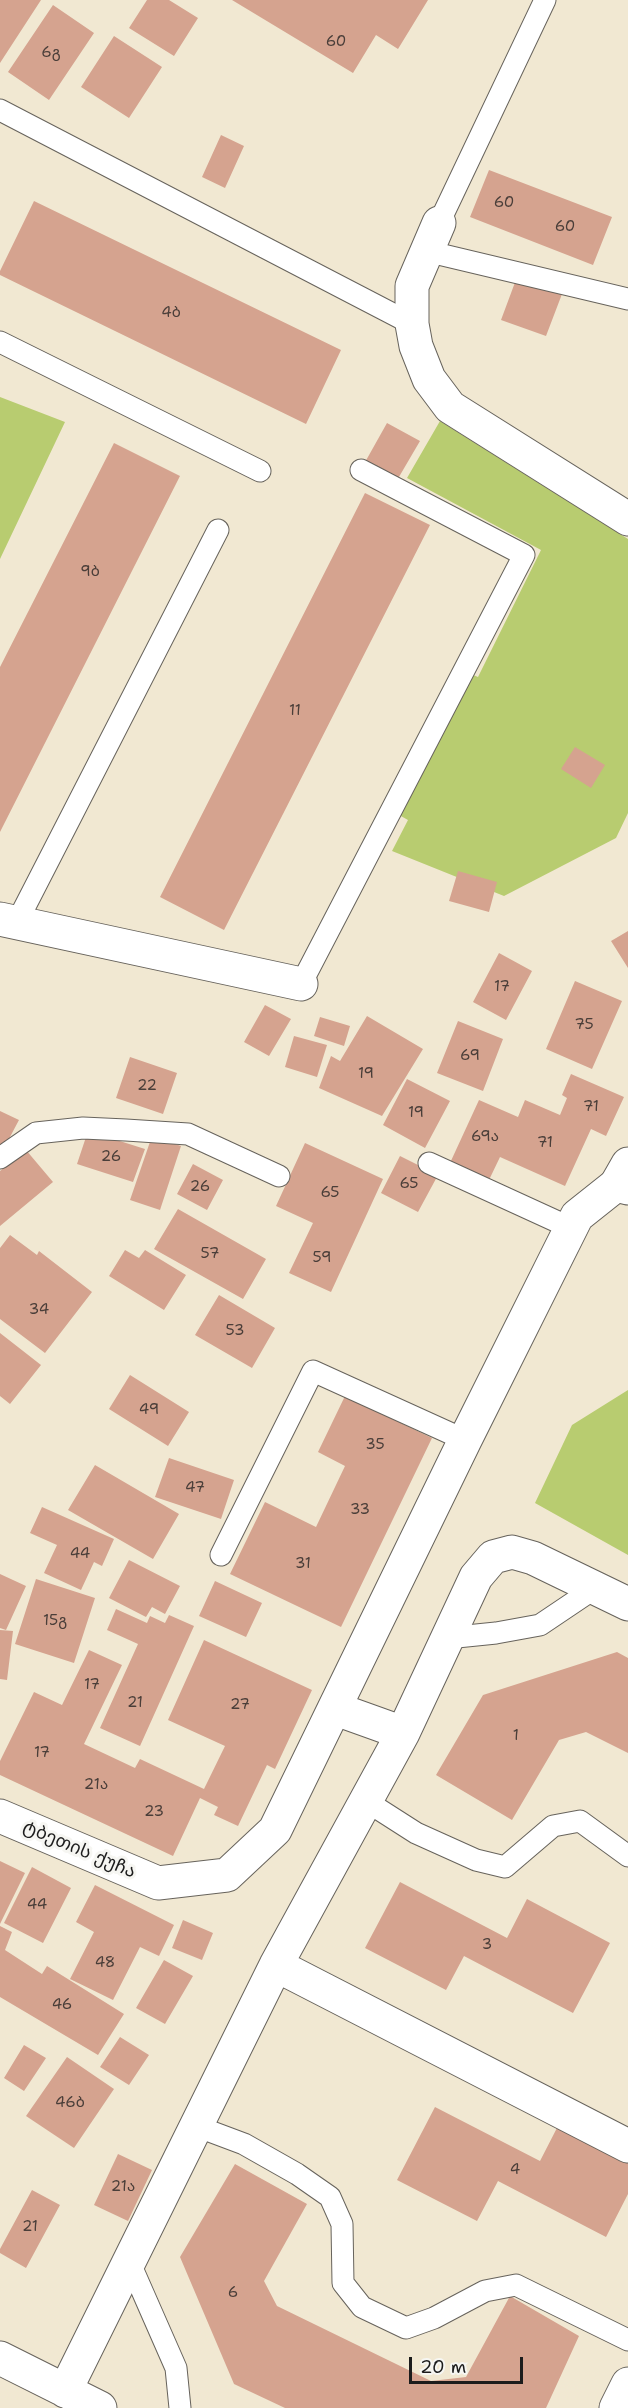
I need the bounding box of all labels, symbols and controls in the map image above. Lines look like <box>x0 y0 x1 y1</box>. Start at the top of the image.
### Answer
house number: 60 <box>326 33 346 51</box>
house number: 6გ <box>41 44 61 62</box>
house number: 60 <box>494 194 514 212</box>
house number: 60 <box>555 218 575 236</box>
house number: 4ბ <box>161 304 181 322</box>
house number: 9ბ <box>80 563 100 581</box>
house number: 11 <box>289 702 301 720</box>
house number: 17 <box>494 978 510 996</box>
house number: 75 <box>574 1016 594 1034</box>
house number: 69 <box>460 1047 480 1065</box>
house number: 19 <box>358 1065 374 1083</box>
house number: 22 <box>137 1077 157 1095</box>
house number: 71 <box>583 1098 599 1116</box>
house number: 19 <box>408 1104 424 1122</box>
house number: 69ა <box>471 1128 499 1146</box>
house number: 71 <box>537 1134 553 1152</box>
house number: 26 <box>101 1148 121 1166</box>
house number: 65 <box>399 1175 419 1193</box>
house number: 26 <box>190 1178 210 1196</box>
house number: 65 <box>320 1184 340 1202</box>
house number: 57 <box>201 1245 219 1263</box>
house number: 59 <box>313 1249 331 1267</box>
house number: 34 <box>29 1301 49 1319</box>
house number: 53 <box>226 1322 244 1340</box>
house number: 49 <box>139 1401 159 1419</box>
house number: 35 <box>365 1436 385 1454</box>
house number: 47 <box>185 1479 205 1497</box>
house number: 33 <box>350 1501 370 1519</box>
house number: 44 <box>70 1545 90 1563</box>
house number: 31 <box>295 1555 311 1573</box>
house number: 15გ <box>43 1612 67 1630</box>
house number: 17 <box>84 1676 100 1694</box>
house number: 21 <box>127 1694 143 1712</box>
house number: 27 <box>230 1696 250 1714</box>
house number: 1 <box>513 1727 519 1745</box>
house number: 17 <box>34 1744 50 1762</box>
house number: 21ა <box>84 1776 108 1794</box>
house number: 23 <box>144 1803 164 1821</box>
street label: ტბეთის ქუჩა <box>19 1817 139 1883</box>
house number: 44 <box>27 1896 47 1914</box>
house number: 3 <box>482 1936 492 1954</box>
house number: 48 <box>95 1954 115 1972</box>
house number: 46 <box>52 1996 72 2014</box>
house number: 46ბ <box>55 2094 85 2112</box>
house number: 4 <box>510 2161 520 2179</box>
house number: 21ა <box>111 2178 135 2196</box>
house number: 21 <box>22 2218 38 2236</box>
house number: 6 <box>228 2284 238 2302</box>
scale bar <box>412 2345 526 2383</box>
text: 20 m <box>420 2355 466 2379</box>

